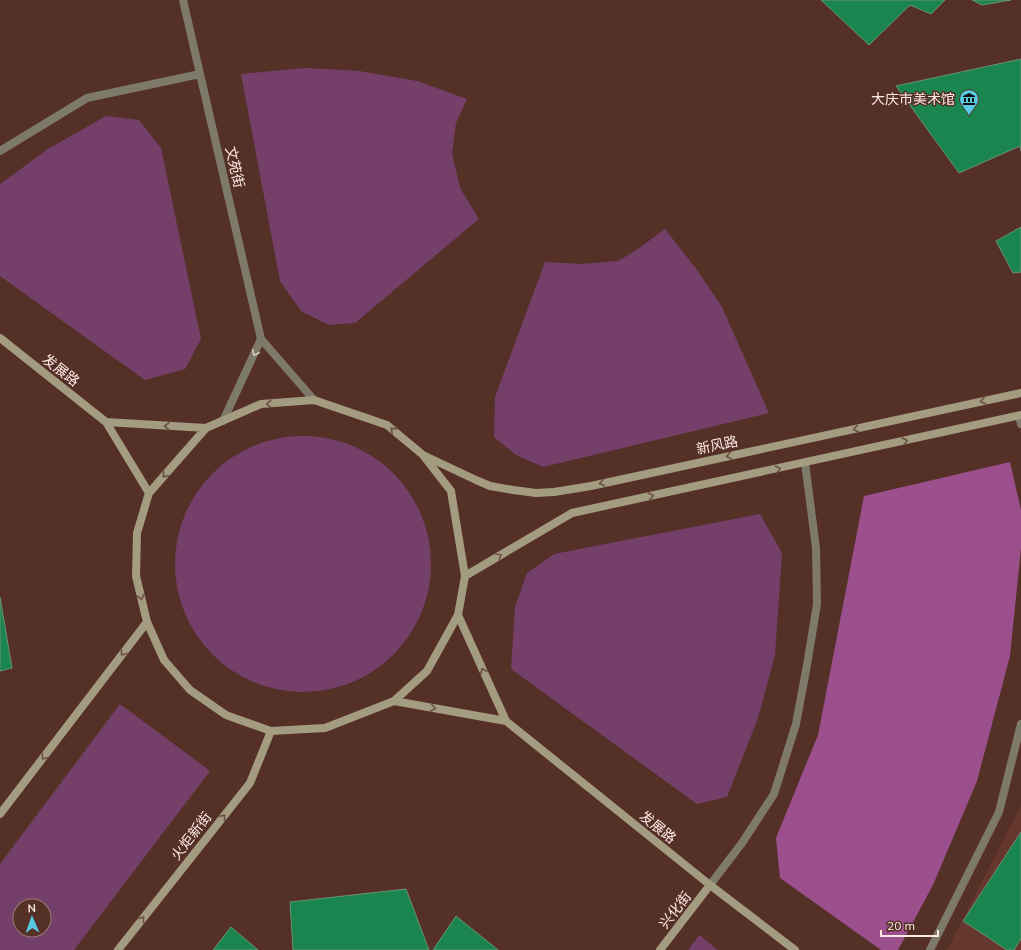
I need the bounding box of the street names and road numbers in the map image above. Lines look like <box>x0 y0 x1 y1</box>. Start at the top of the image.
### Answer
street label: 文苑街 <box>222 145 248 189</box>
street label: 发展路 <box>39 350 83 390</box>
street label: 新风路 <box>695 432 739 458</box>
street label: 发展路 <box>636 807 680 847</box>
street label: 火炬新街 <box>167 808 215 864</box>
street label: 兴化街 <box>655 888 695 932</box>

